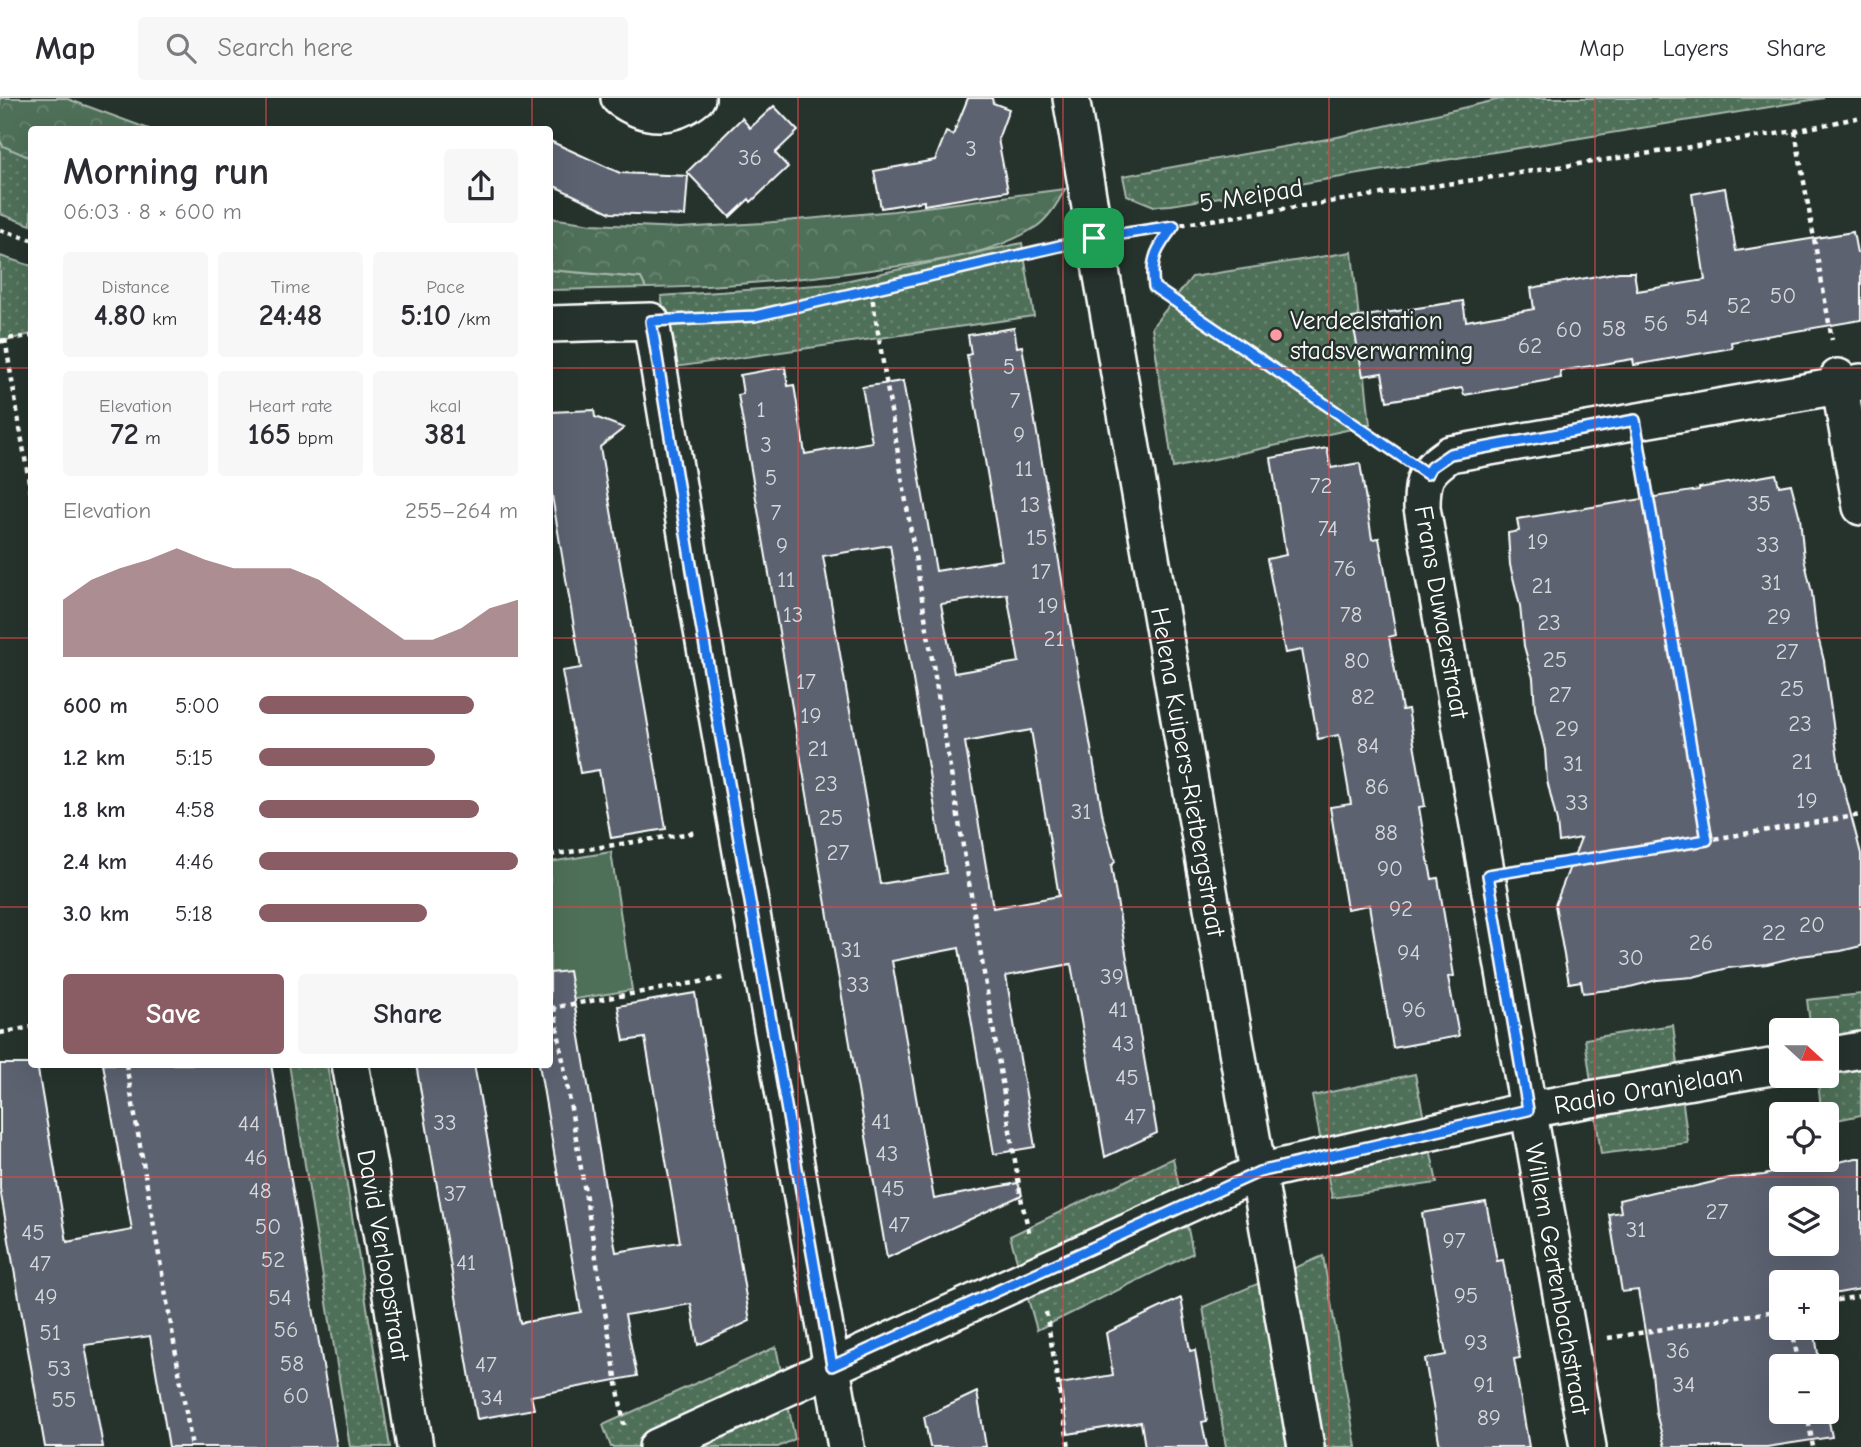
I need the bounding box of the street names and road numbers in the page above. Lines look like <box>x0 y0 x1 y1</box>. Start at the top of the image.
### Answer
street label: 5 Meipad <box>1197 173 1305 219</box>
street label: Frans Duwaerstraat <box>1407 503 1475 723</box>
street label: Helena Kuipers-Rietbergstraat <box>1144 605 1231 941</box>
street label: Radio Oranjelaan <box>1552 1058 1745 1121</box>
street label: Willem Gertenbachstraat <box>1518 1141 1596 1419</box>
street label: David Verloopstraat <box>350 1147 415 1365</box>

